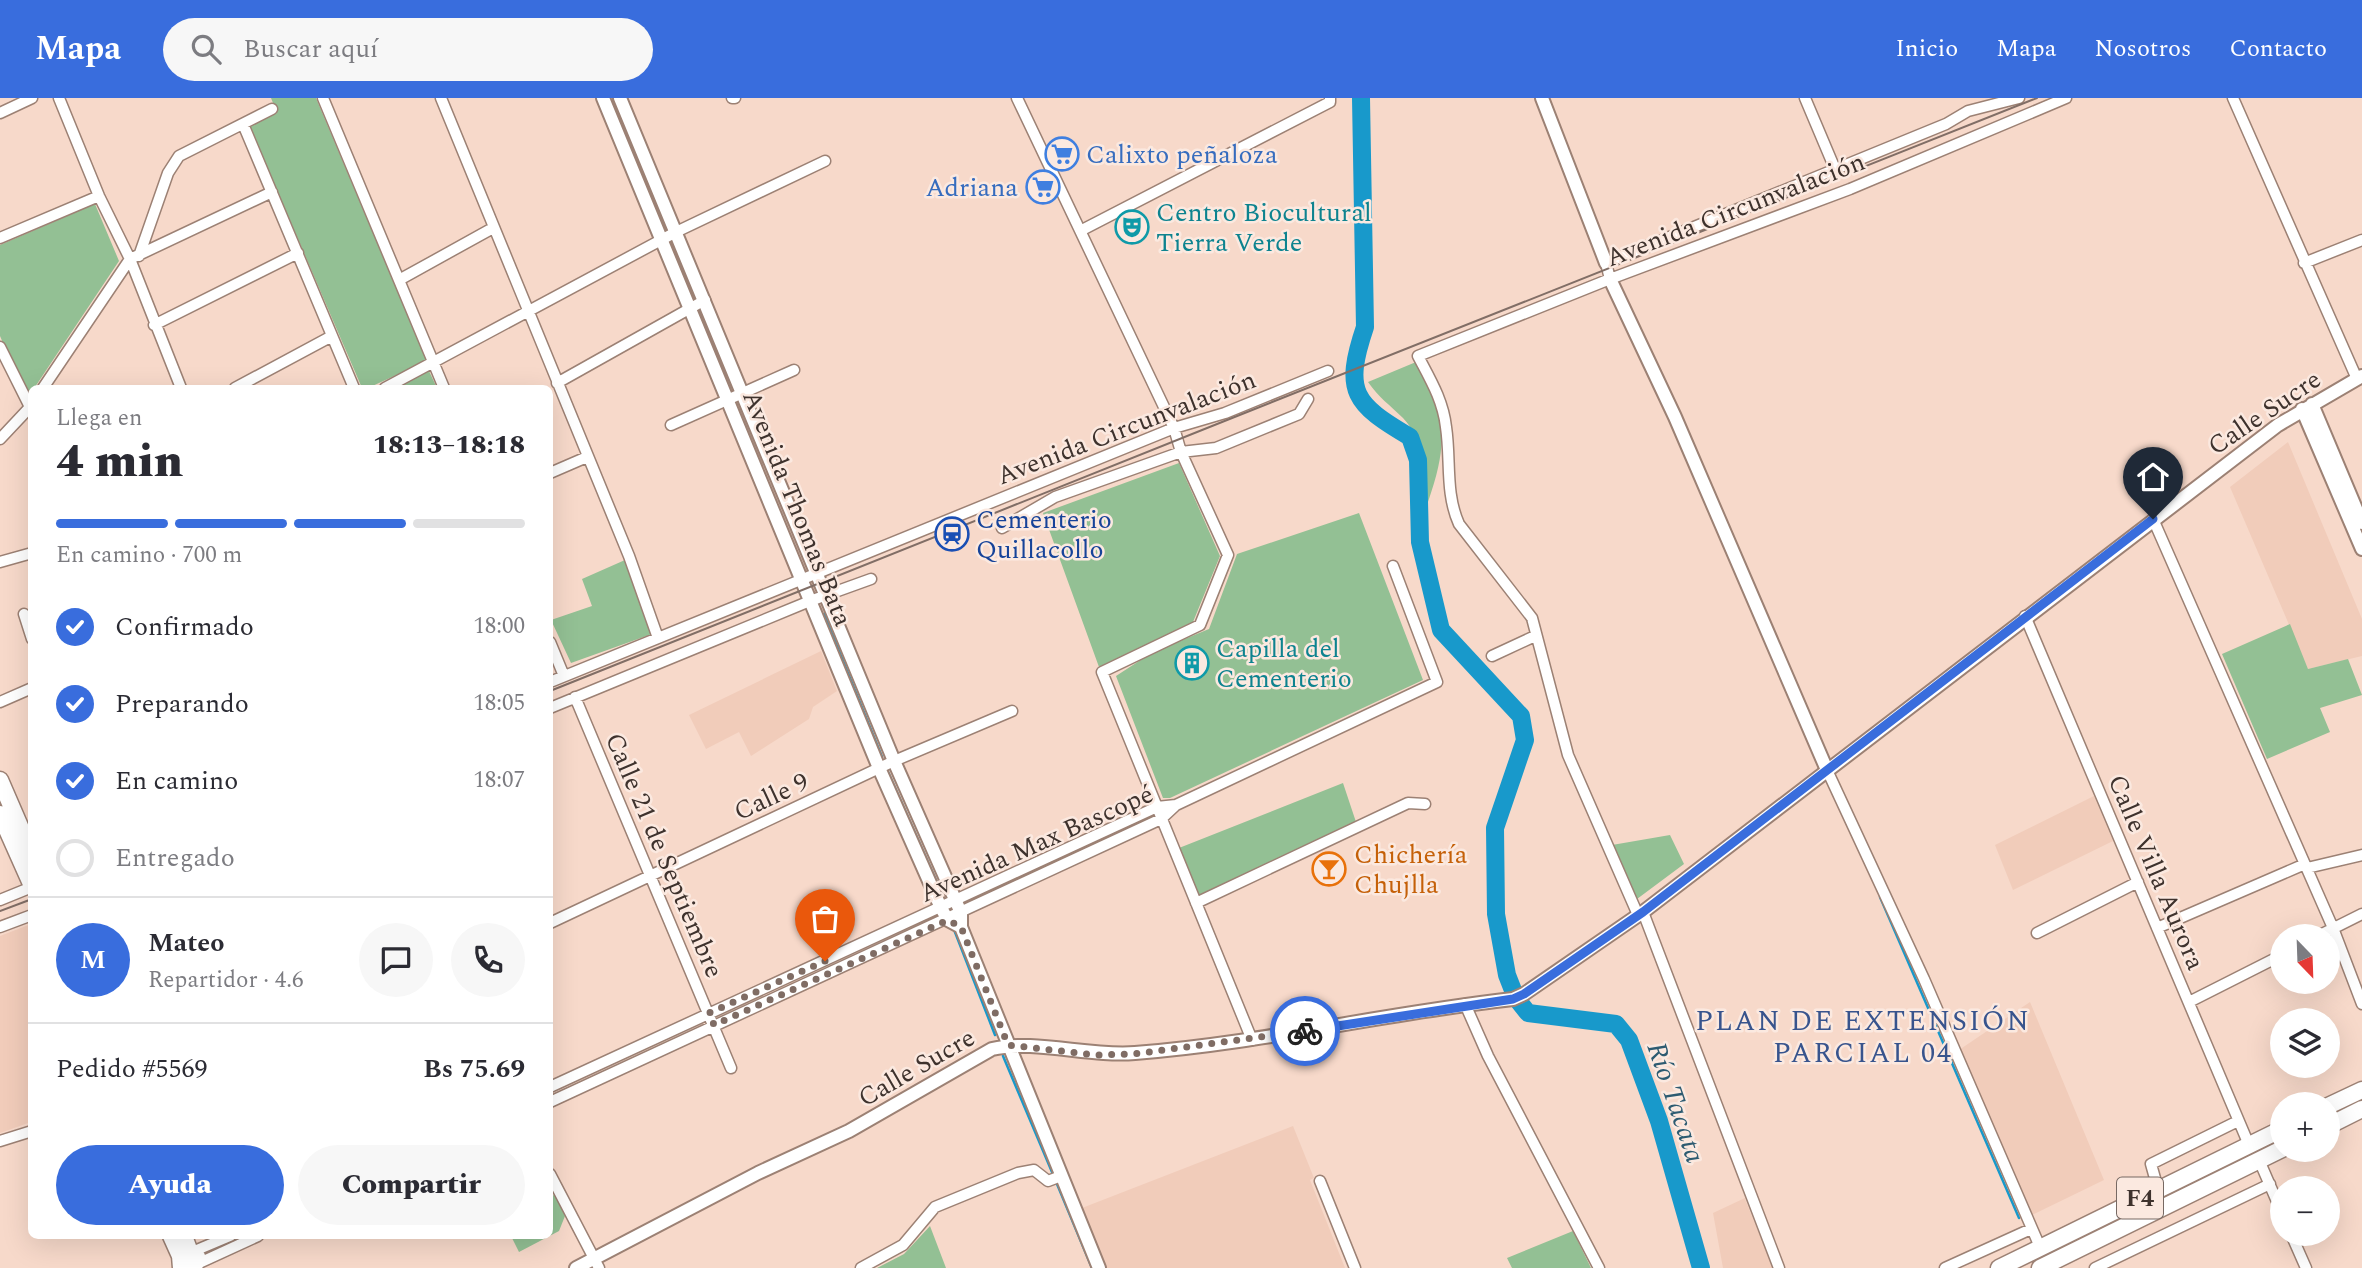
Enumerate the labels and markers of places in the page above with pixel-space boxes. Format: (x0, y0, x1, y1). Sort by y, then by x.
supermarket icon: Calixto peñaloza (1043, 135, 1081, 173)
place label: Calixto peñaloza (1086, 135, 1278, 175)
place label: Adriana (926, 168, 1018, 208)
supermarket icon: Adriana (1024, 168, 1062, 206)
place label: Centro Biocultural Tierra Verde (1156, 193, 1372, 263)
theatre icon: Centro Biocultural Tierra Verde (1113, 208, 1151, 246)
pin (2123, 447, 2183, 519)
place label: Cementerio Quillacollo (976, 500, 1112, 570)
station icon: Cementerio Quillacollo (933, 515, 971, 553)
place label: Capilla del Cementerio (1216, 629, 1352, 699)
building icon: Capilla del Cementerio (1173, 644, 1211, 682)
place label: Chichería Chujlla (1354, 835, 1468, 905)
bar icon: Chichería Chujlla (1310, 850, 1348, 888)
pin (795, 889, 855, 961)

